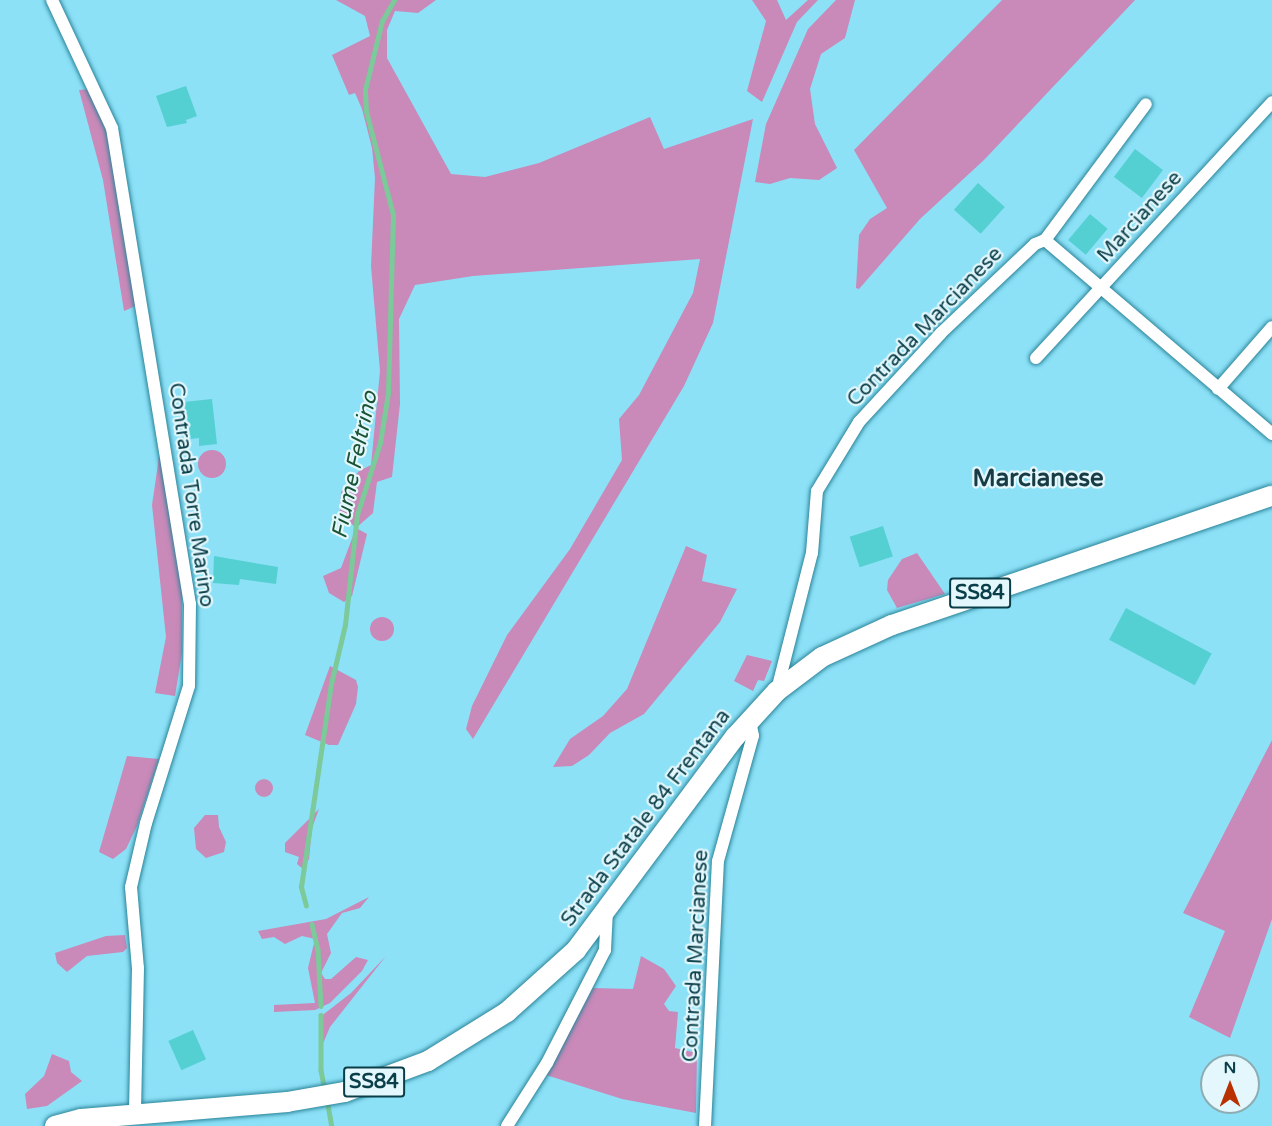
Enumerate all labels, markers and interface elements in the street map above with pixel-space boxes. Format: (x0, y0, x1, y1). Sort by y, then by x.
street label: Marcianese (1092, 166, 1188, 268)
street label: Contrada Marcianese (842, 242, 1008, 412)
street label: Contrada Torre Marino (163, 381, 219, 609)
water label: Fiume Feltrino (327, 389, 383, 541)
district label: Marcianese (972, 465, 1104, 493)
road number: SS84 (948, 576, 1012, 610)
street label: Strada Statale 84 Frentana (556, 704, 736, 932)
street label: Contrada Marcianese (678, 849, 714, 1063)
north arrow (1200, 1054, 1260, 1114)
text: N (1224, 1058, 1236, 1078)
road number: SS84 (342, 1065, 406, 1099)

